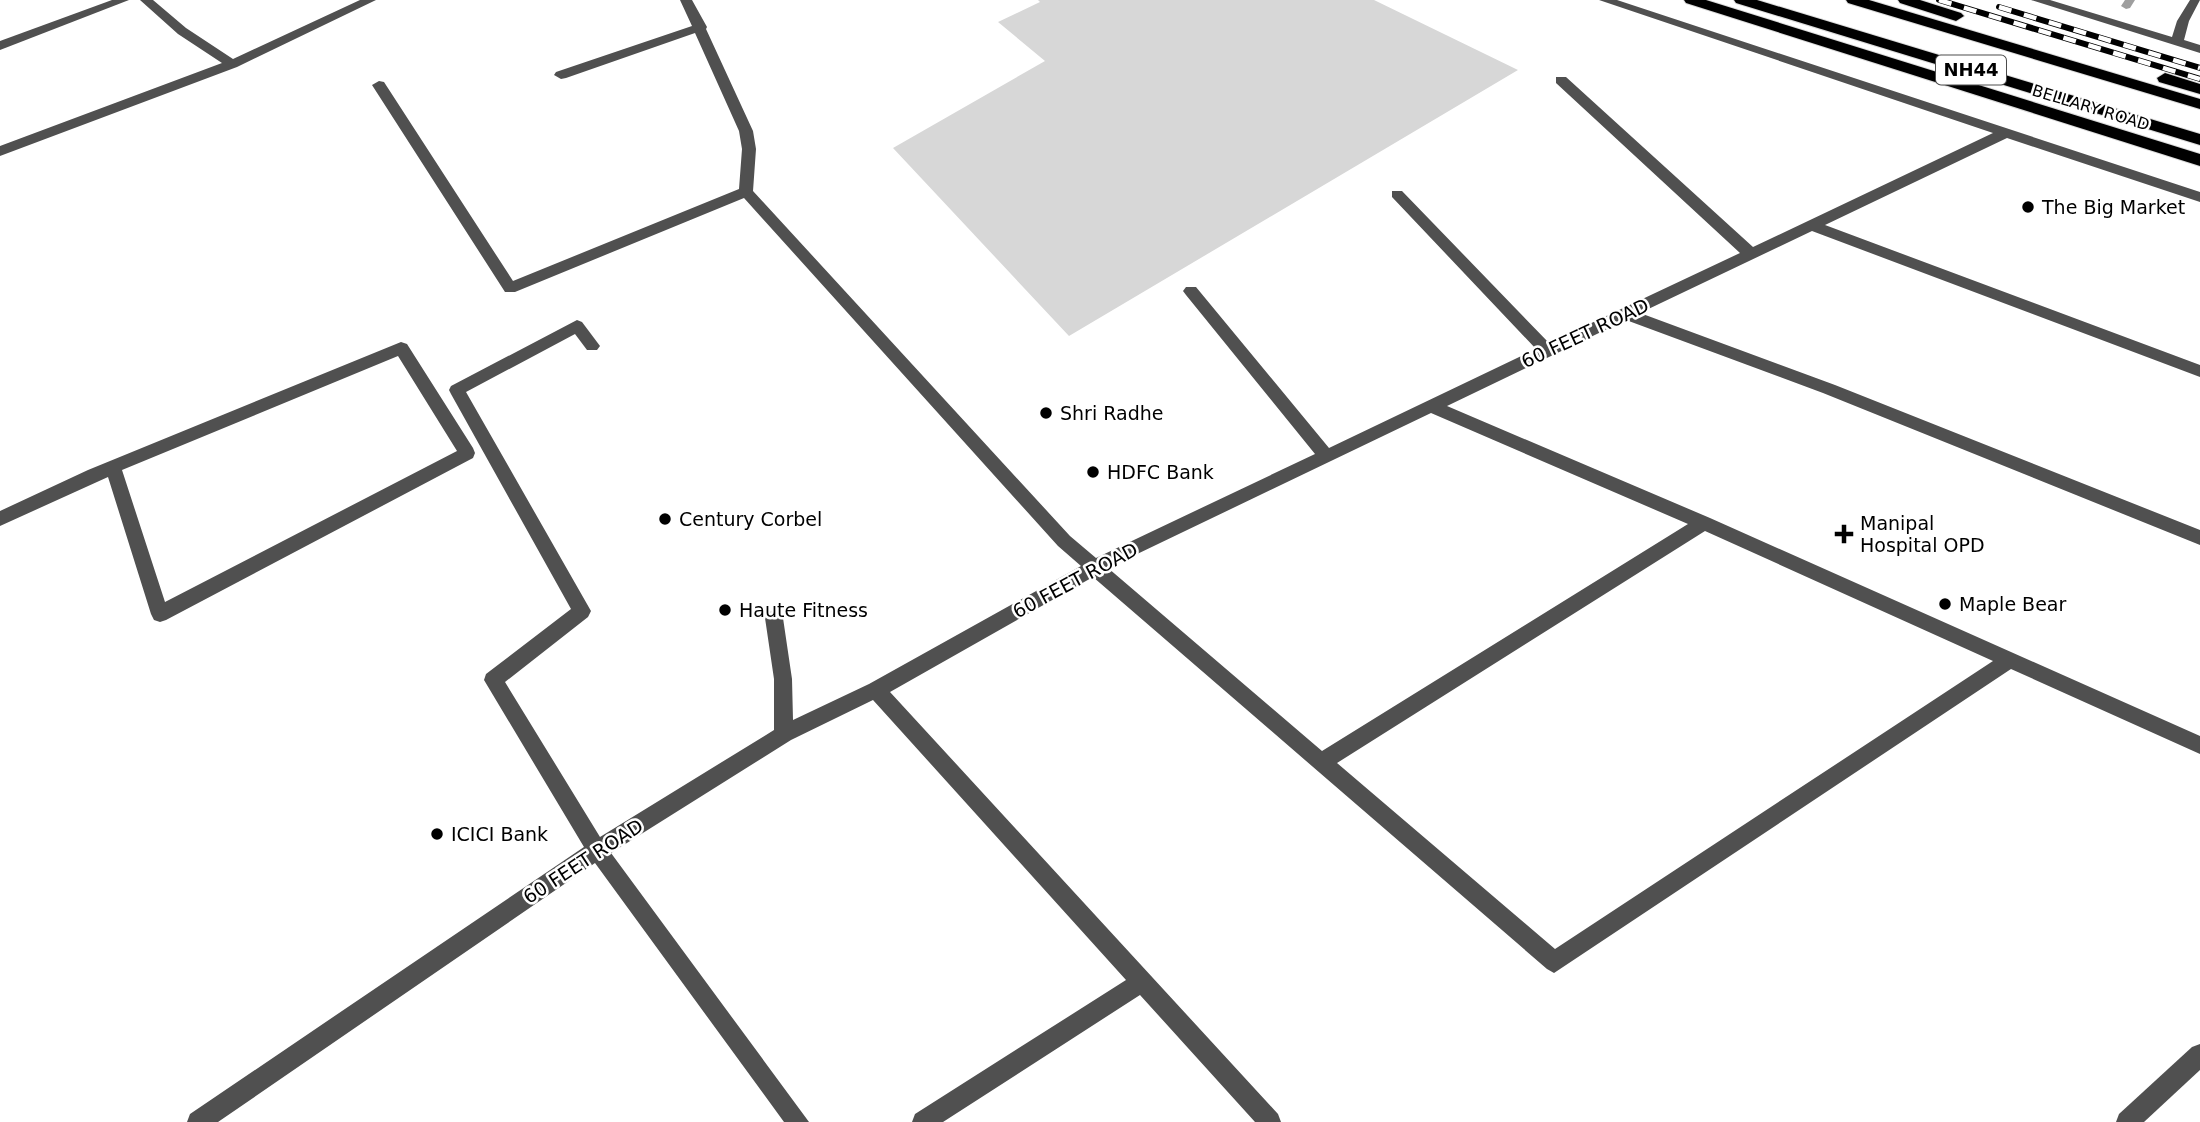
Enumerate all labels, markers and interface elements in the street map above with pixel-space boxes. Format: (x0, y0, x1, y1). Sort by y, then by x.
road number: NH44 (1936, 56, 2006, 84)
street label: BELLARY ROAD (2030, 81, 2152, 134)
place label: The Big Market (2041, 196, 2185, 218)
marker: The Big Market (2020, 199, 2036, 215)
street label: 60 FEET ROAD (1518, 294, 1652, 372)
place label: Shri Radhe (1060, 402, 1163, 424)
marker: Shri Radhe (1038, 405, 1054, 421)
place label: HDFC Bank (1107, 461, 1214, 483)
marker: HDFC Bank (1085, 464, 1101, 480)
place label: Century Corbel (679, 508, 822, 530)
marker: Century Corbel (657, 511, 673, 527)
place label: Manipal Hospital OPD (1860, 512, 1985, 556)
marker: Manipal Hospital OPD (1834, 524, 1854, 544)
street label: 60 FEET ROAD (1009, 538, 1141, 622)
place label: Maple Bear (1959, 593, 2066, 615)
marker: Maple Bear (1937, 596, 1953, 612)
place label: Haute Fitness (739, 599, 868, 621)
marker: Haute Fitness (717, 602, 733, 618)
street label: 60 FEET ROAD (519, 814, 647, 908)
place label: ICICI Bank (451, 823, 548, 845)
marker: ICICI Bank (429, 826, 445, 842)

